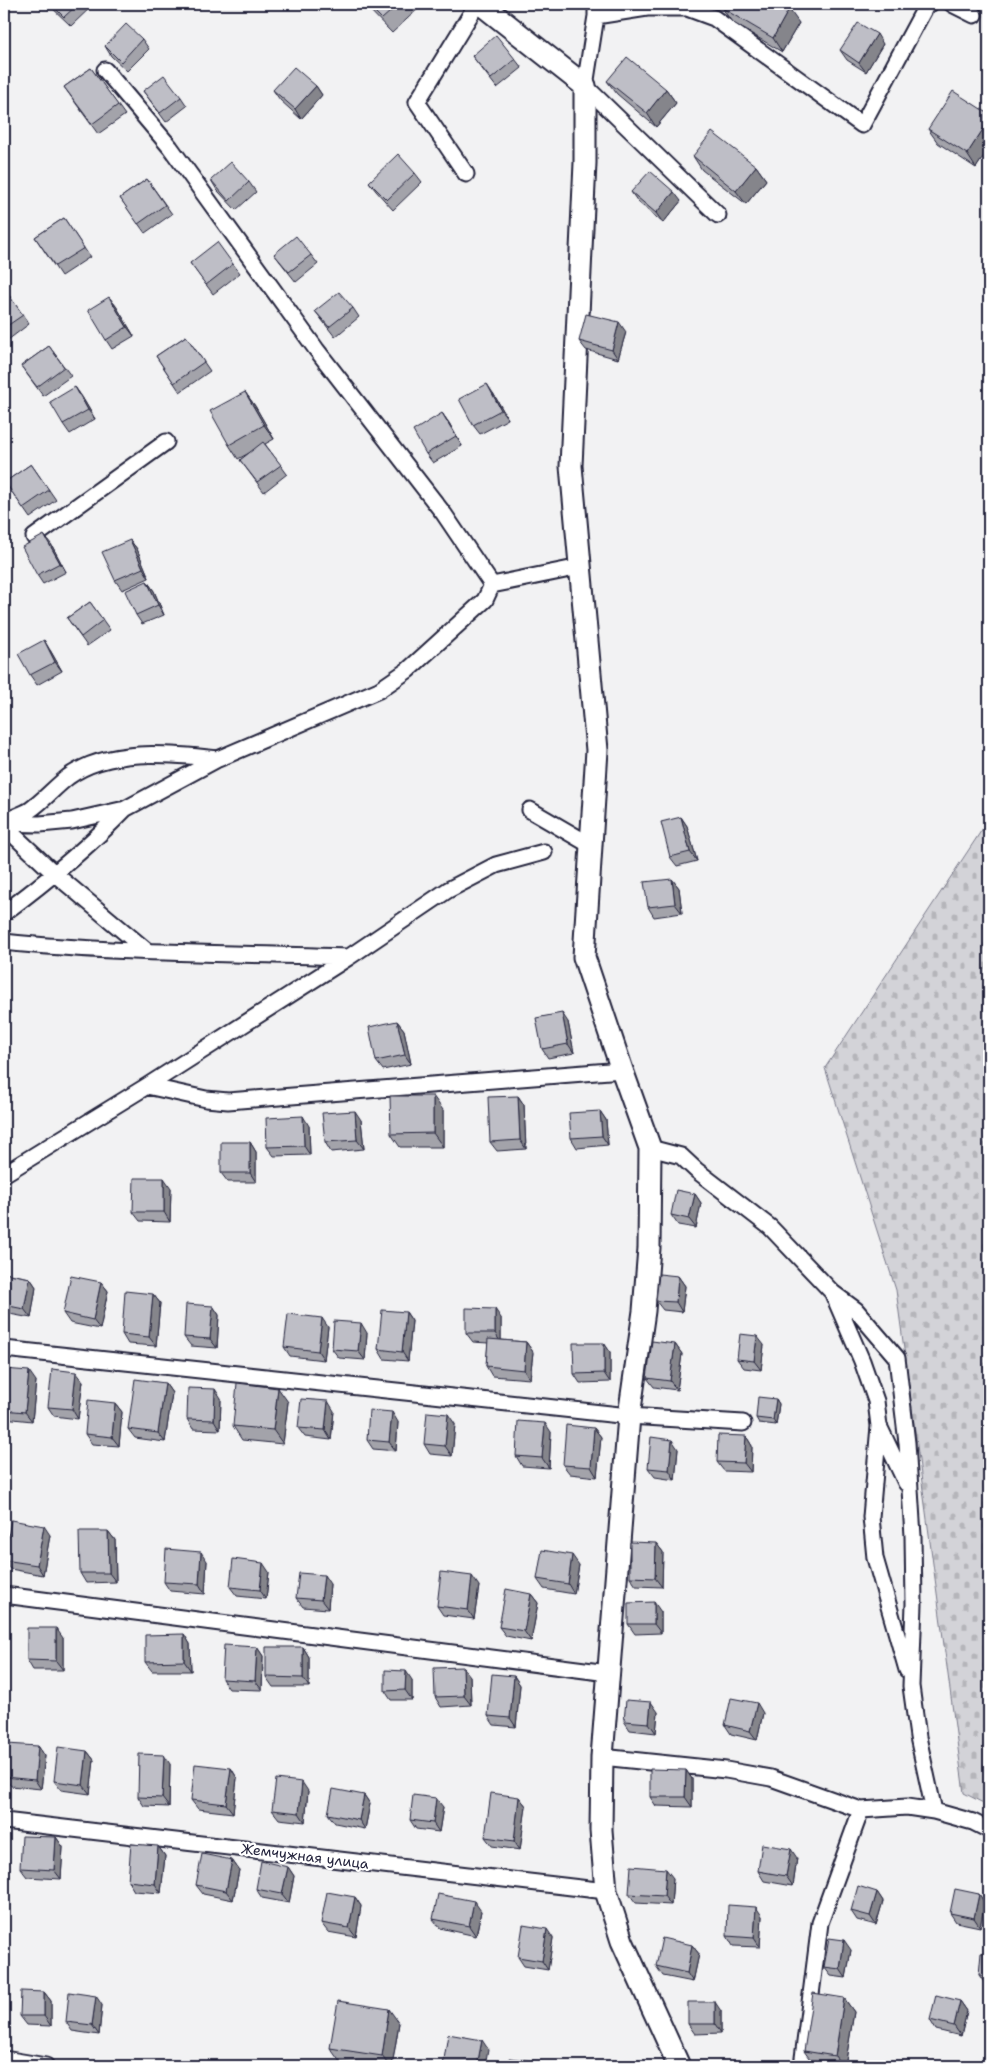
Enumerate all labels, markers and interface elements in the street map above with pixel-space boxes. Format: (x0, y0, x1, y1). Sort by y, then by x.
street label: Жемчужная улица (240, 1839, 370, 1873)

